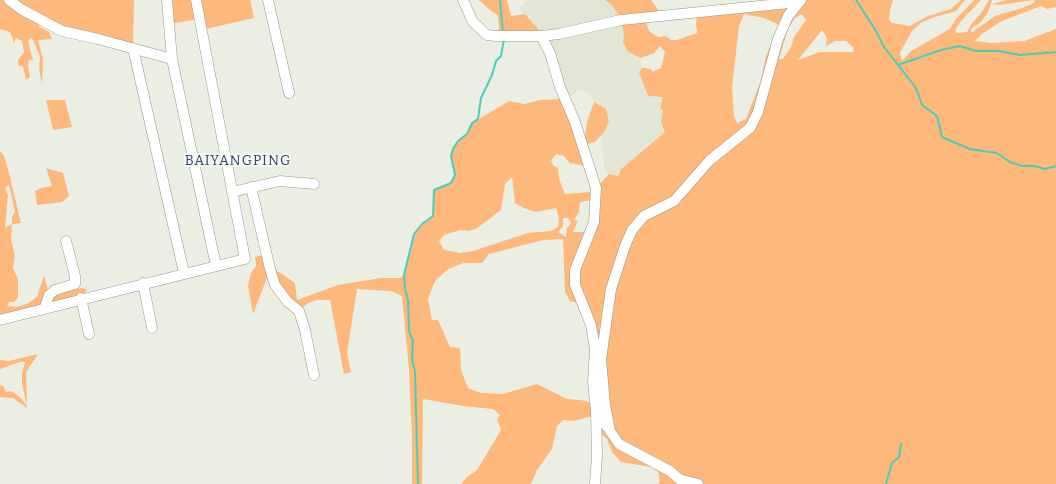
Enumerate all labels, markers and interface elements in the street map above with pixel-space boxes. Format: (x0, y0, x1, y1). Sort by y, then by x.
district label: BAIYANGPING (185, 153, 291, 169)

